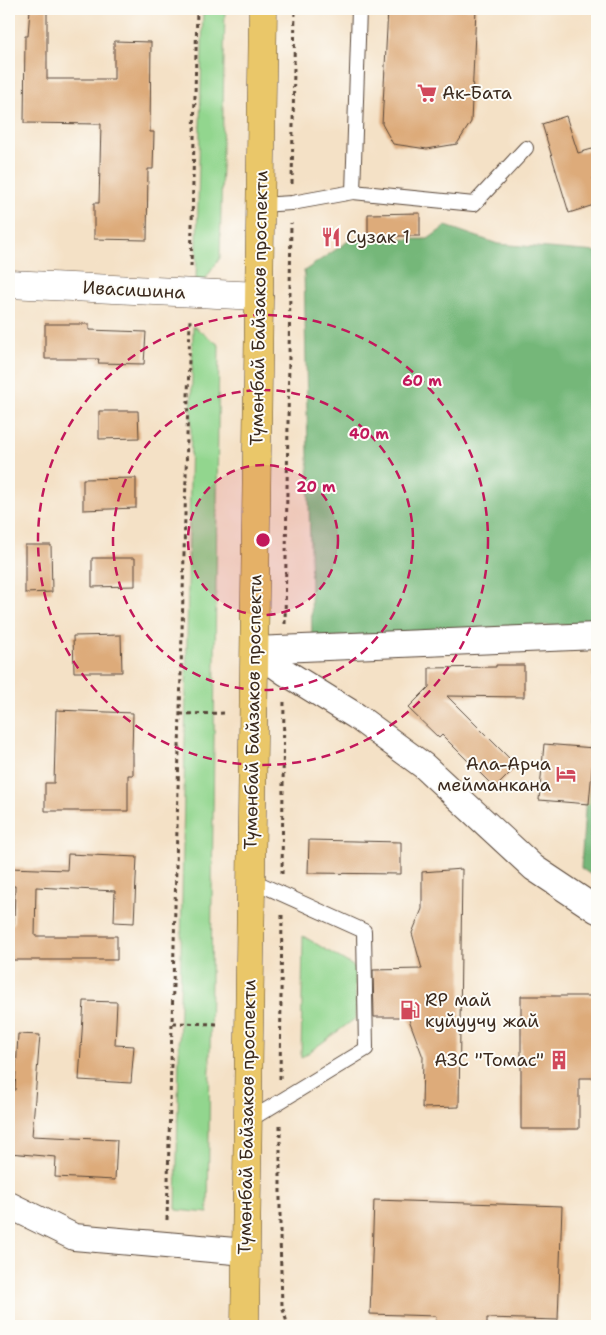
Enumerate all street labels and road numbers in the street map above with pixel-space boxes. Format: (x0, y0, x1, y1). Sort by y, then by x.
street label: Түмөнбай Байзаков проспекти (245, 170, 273, 446)
street label: Ивасишина (82, 275, 186, 305)
street label: Түмөнбай Байзаков проспекти (239, 574, 267, 850)
street label: Түмөнбай Байзаков проспекти (233, 979, 261, 1255)

